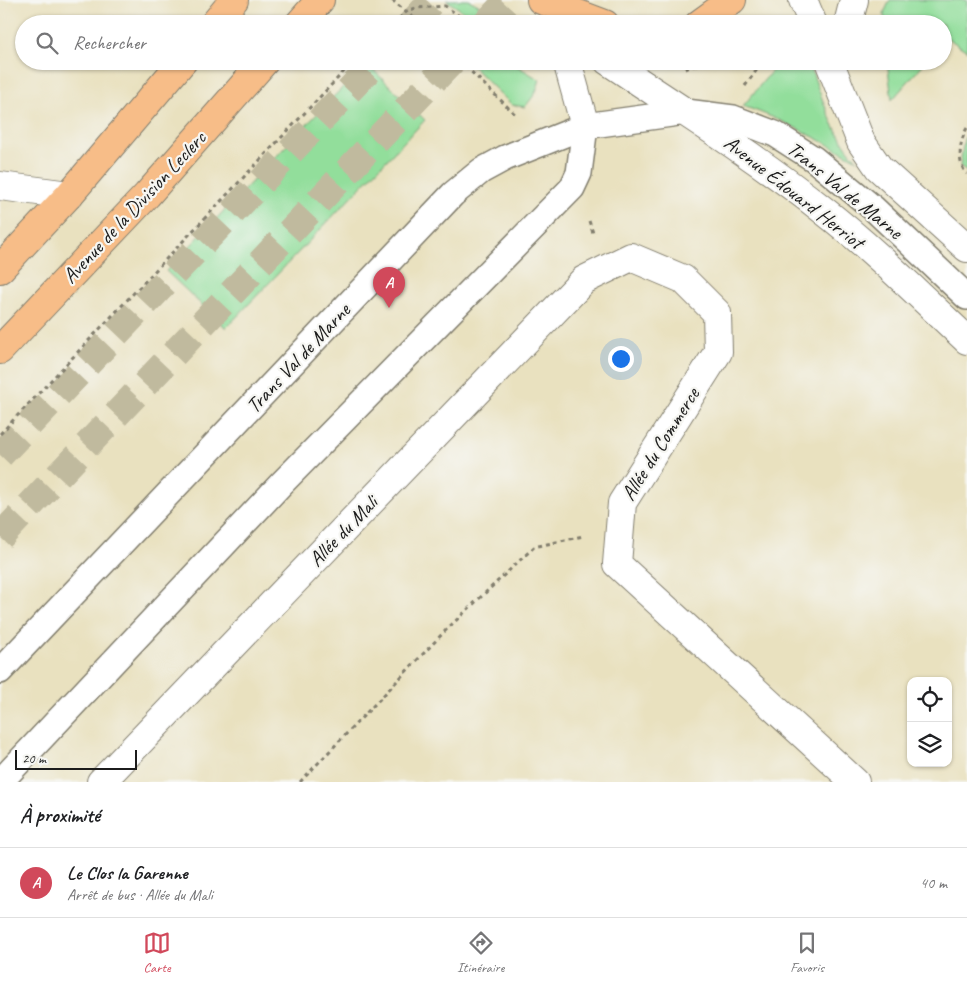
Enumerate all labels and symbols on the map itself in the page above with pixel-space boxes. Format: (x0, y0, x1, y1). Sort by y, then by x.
street label: Avenue de la Division Leclerc (57, 124, 212, 289)
street label: Avenue Édouard Herriot (719, 129, 871, 256)
street label: Trans Val de Marne (782, 136, 909, 245)
pin: A (373, 267, 405, 308)
street label: Trans Val de Marne (240, 297, 356, 418)
your location (608, 346, 634, 372)
street label: Allée du Commerce (615, 382, 706, 505)
street label: Allée du Mali (303, 488, 385, 572)
scale bar (15, 747, 138, 770)

